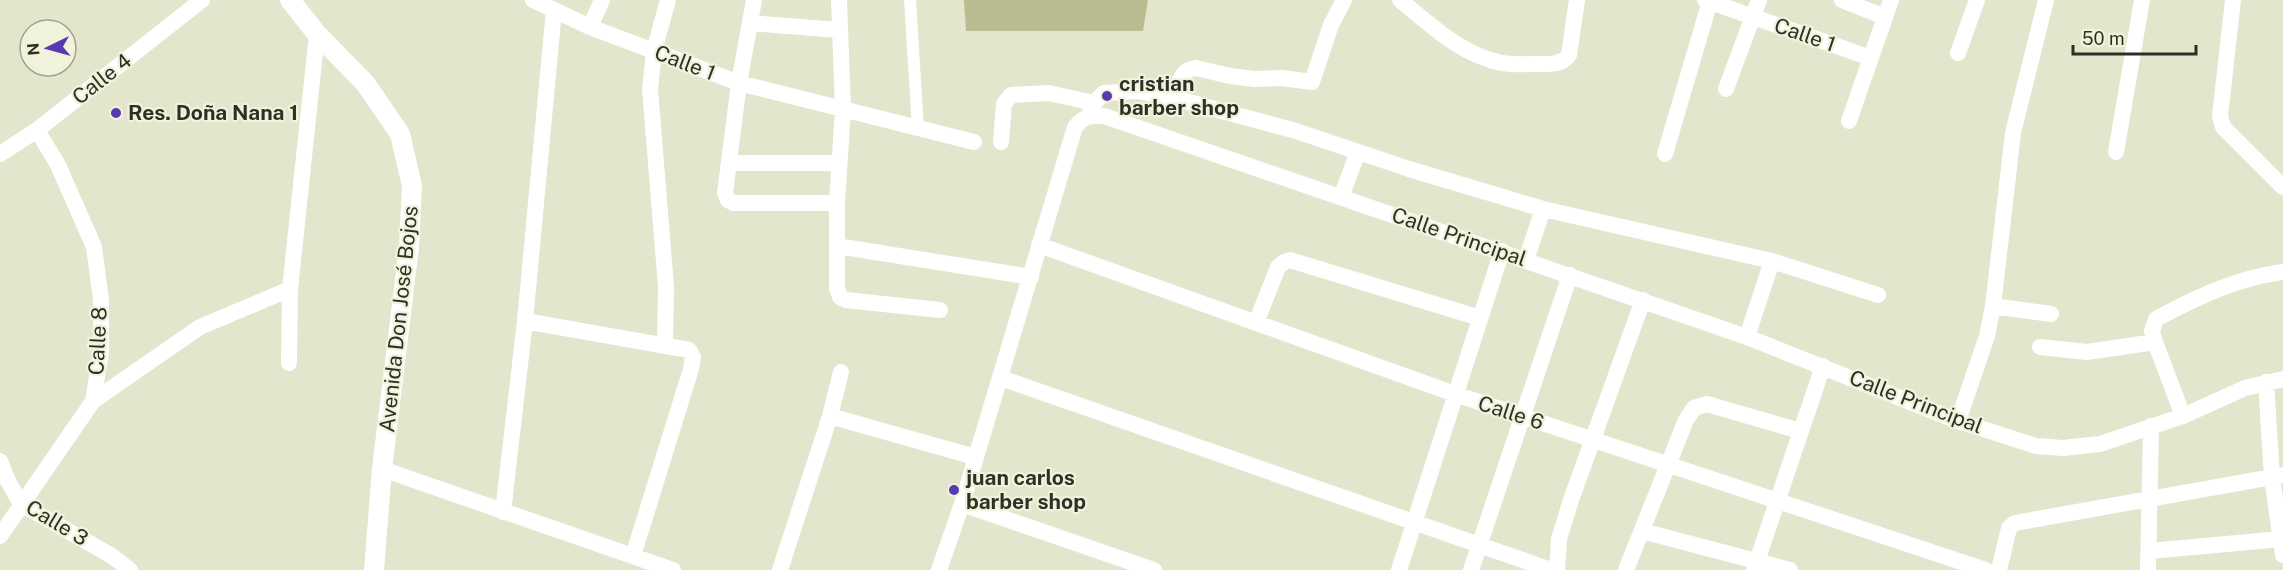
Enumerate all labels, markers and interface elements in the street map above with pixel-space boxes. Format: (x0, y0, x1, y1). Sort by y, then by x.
street label: Calle 1 (1771, 12, 1839, 57)
north arrow (18, 18, 78, 78)
scale bar (2073, 18, 2196, 56)
text: 50 m (2082, 28, 2125, 49)
street label: Calle 1 (651, 40, 719, 86)
text: N (24, 42, 44, 56)
street label: Calle 4 (67, 48, 136, 109)
place label: cristian barber shop (1119, 71, 1239, 120)
marker: cristian barber shop (1100, 89, 1114, 103)
place label: Res. Doña Nana 1 (128, 100, 298, 125)
marker: Res. Doña Nana 1 (109, 106, 123, 120)
street label: Calle Principal (1389, 202, 1530, 271)
street label: Avenida Don José Bojos (374, 204, 423, 433)
street label: Calle 8 (83, 306, 112, 376)
street label: Calle Principal (1846, 365, 1986, 438)
street label: Calle 6 (1475, 390, 1547, 435)
place label: juan carlos barber shop (965, 465, 1086, 514)
marker: juan carlos barber shop (947, 483, 961, 497)
street label: Calle 3 (22, 494, 93, 551)

